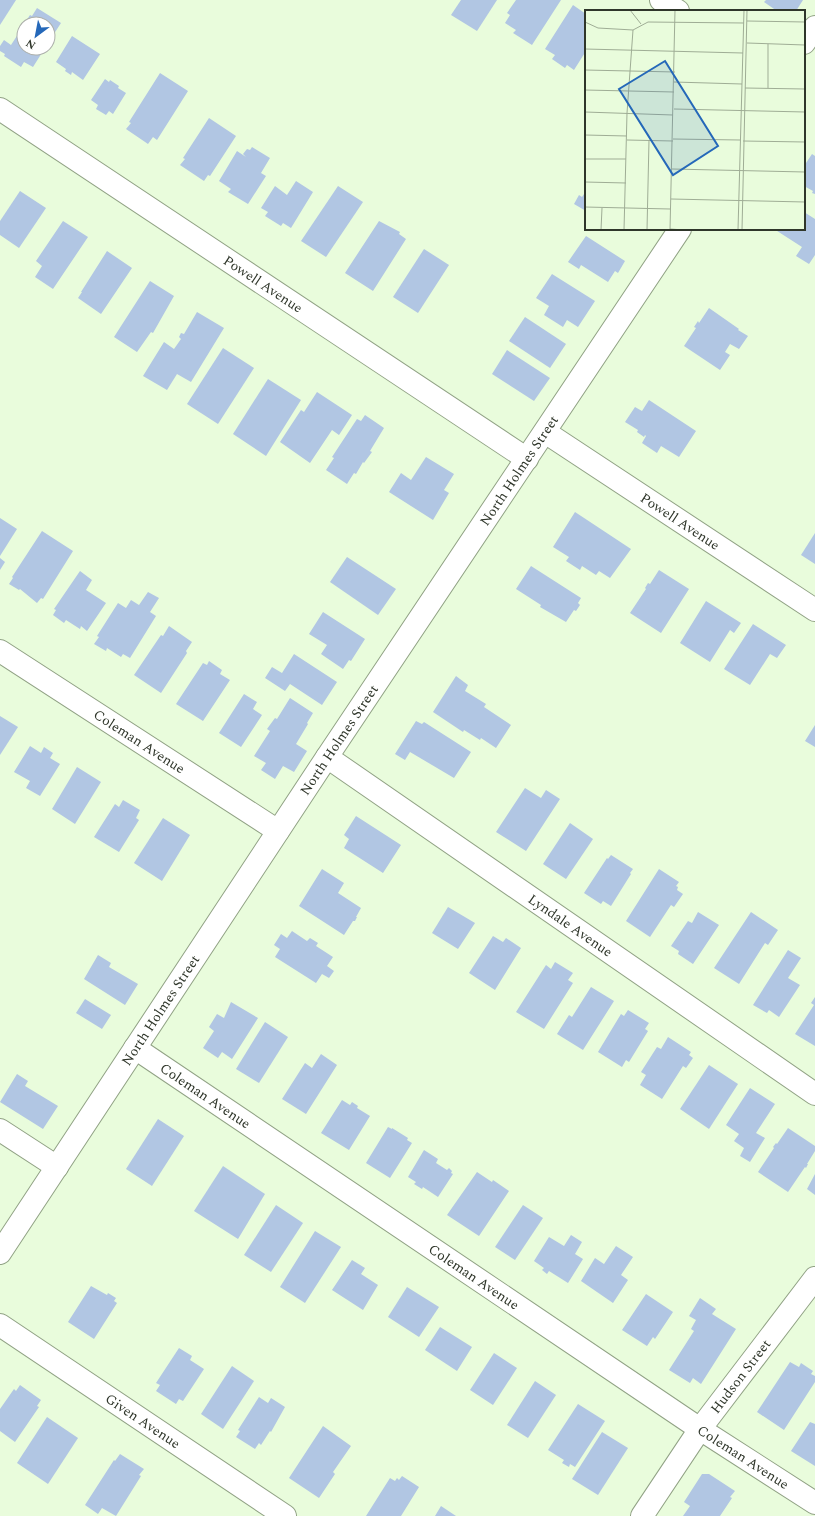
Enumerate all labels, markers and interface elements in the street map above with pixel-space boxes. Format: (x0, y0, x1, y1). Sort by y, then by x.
inset map (585, 10, 805, 230)
north arrow (16, 16, 56, 56)
text: N (23, 34, 39, 54)
street label: Powell Avenue (219, 250, 307, 318)
street label: North Holmes Street (474, 411, 564, 530)
street label: Powell Avenue (636, 488, 724, 556)
street label: North Holmes Street (295, 680, 384, 800)
street label: Coleman Avenue (89, 704, 189, 779)
street label: Lyndale Avenue (524, 889, 617, 962)
street label: North Holmes Street (116, 951, 205, 1070)
street label: Coleman Avenue (156, 1058, 255, 1134)
street label: Coleman Avenue (424, 1239, 524, 1315)
street label: Hudson Street (705, 1335, 776, 1418)
street label: Given Avenue (101, 1388, 185, 1454)
street label: Coleman Avenue (693, 1420, 793, 1495)

